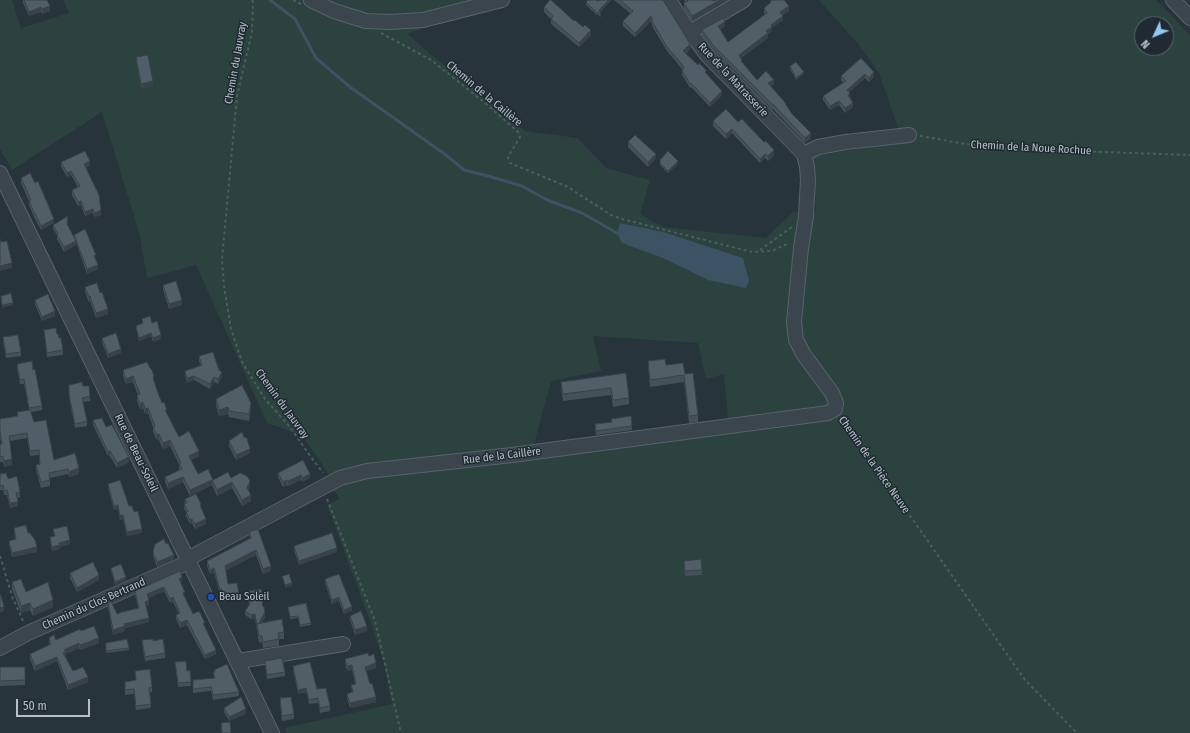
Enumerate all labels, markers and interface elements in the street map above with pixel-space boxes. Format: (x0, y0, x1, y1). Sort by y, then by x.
north arrow (1134, 16, 1174, 56)
street label: Chemin du Jauvray (222, 21, 250, 105)
text: N (1139, 37, 1153, 51)
street label: Rue de la Matrasserie (695, 40, 771, 120)
street label: Chemin de la Caillère (443, 58, 525, 130)
street label: Chemin de la Noue Rochue (970, 138, 1092, 158)
street label: Chemin du Jauvray (252, 366, 312, 442)
street label: Rue de Beau-Soleil (111, 412, 161, 494)
street label: Chemin de la Pièce Neuve (835, 414, 913, 516)
street label: Rue de la Caillère (462, 445, 542, 467)
street label: Chemin du Clos Bertrand (40, 575, 148, 633)
place label: Beau Soleil (219, 590, 269, 604)
marker: Beau Soleil (206, 592, 216, 602)
scale bar (18, 691, 92, 717)
text: 50 m (23, 699, 47, 713)

